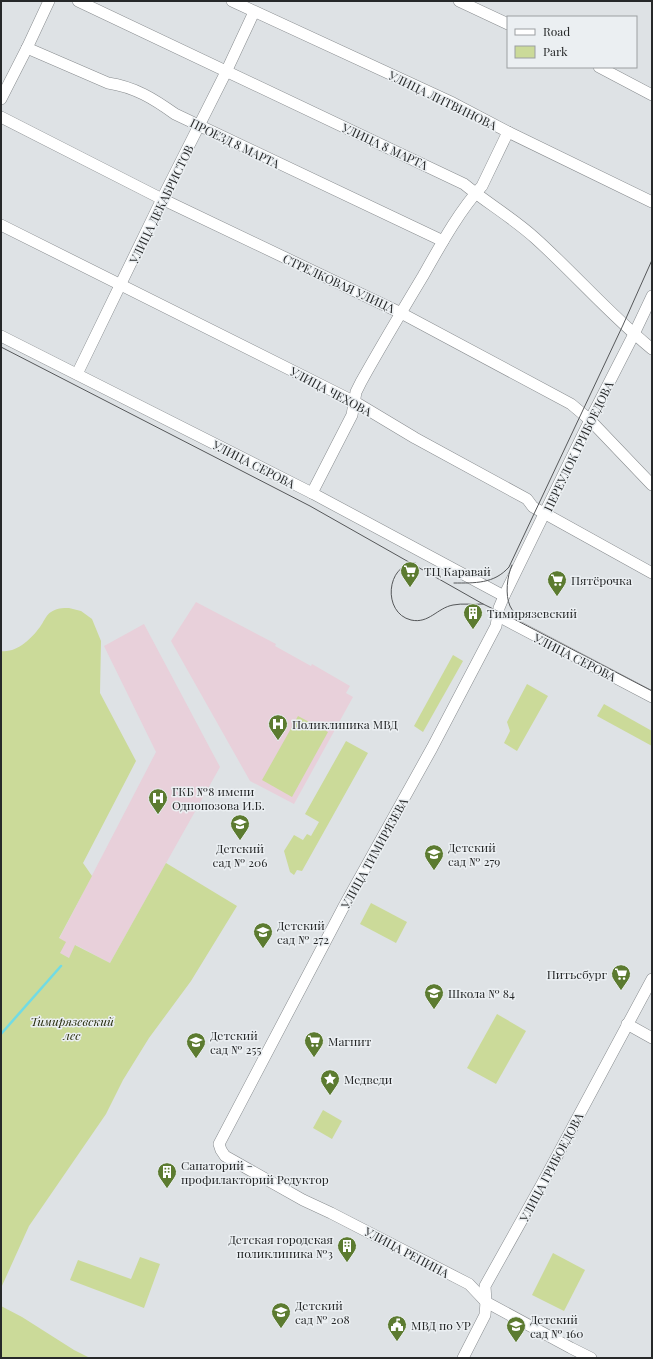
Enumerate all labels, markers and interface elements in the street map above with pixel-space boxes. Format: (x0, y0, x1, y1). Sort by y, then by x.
legend (507, 16, 637, 68)
text: Road (543, 23, 570, 39)
text: Park (543, 43, 568, 59)
street label: УЛИЦА ЛИТВИНОВА (385, 66, 500, 133)
street label: ПРОЕЗД 8 МАРТА (188, 114, 283, 172)
street label: УЛИЦА 8 МАРТА (339, 119, 431, 173)
street label: УЛИЦА ДЕКАБРИСТОВ (125, 142, 197, 267)
street label: СТРЕЛКОВАЯ УЛИЦА (280, 250, 398, 316)
street label: УЛИЦА ЧЕХОВА (286, 362, 375, 420)
street label: ПЕРЕУЛОК ГРИБОЕДОВА (540, 378, 617, 514)
street label: УЛИЦА СЕРОВА (209, 436, 298, 492)
supermarket icon: ТЦ Каравай (399, 560, 421, 588)
place label: ТЦ Каравай (424, 563, 491, 579)
supermarket icon: Пятёрочка (546, 569, 568, 597)
place label: Пятёрочка (571, 572, 632, 588)
building icon: Тимирязевский (462, 602, 484, 630)
place label: Тимирязевский (487, 605, 578, 621)
street label: УЛИЦА СЕРОВА (530, 629, 619, 685)
hospital icon: Поликлиника МВД (267, 713, 289, 741)
place label: Поликлиника МВД (292, 716, 398, 732)
place label: ГКБ №8 имени Однопозова И.Б. (172, 783, 265, 813)
hospital icon: ГКБ №8 имени Однопозова И.Б. (147, 787, 169, 815)
street label: УЛИЦА ТИМИРЯЗЕВА (336, 794, 411, 912)
school or university icon: Детский сад № 206 (229, 813, 251, 841)
place label: Детский сад № 279 (448, 839, 500, 869)
place label: Детский сад № 206 (213, 840, 267, 870)
school or university icon: Детский сад № 279 (423, 843, 445, 871)
place label: Детский сад № 272 (277, 917, 329, 947)
school or university icon: Детский сад № 272 (252, 921, 274, 949)
supermarket icon: Питьсбург (610, 963, 632, 991)
place label: Питьсбург (547, 966, 607, 982)
school or university icon: Школа № 84 (423, 982, 445, 1010)
place label: Школа № 84 (448, 985, 515, 1001)
park label: Тимирязевский лес (30, 1013, 114, 1043)
place label: Детский сад № 255 (210, 1027, 261, 1057)
supermarket icon: Магнит (303, 1030, 325, 1058)
school or university icon: Детский сад № 255 (185, 1031, 207, 1059)
place label: Магнит (328, 1033, 372, 1049)
place icon: Медведи (319, 1068, 341, 1096)
place label: Медведи (344, 1071, 393, 1087)
street label: УЛИЦА ГРИБОЕДОВА (515, 1109, 587, 1225)
place label: Санаторий - профилакторий Редуктор (181, 1157, 329, 1187)
building icon: Санаторий - профилакторий Редуктор (156, 1161, 178, 1189)
street label: УЛИЦА РЕПИНА (361, 1222, 452, 1281)
place label: Детская городская поликлиника №3 (228, 1231, 334, 1261)
building icon: Детская городская поликлиника №3 (336, 1235, 358, 1263)
place label: Детский сад № 208 (295, 1297, 350, 1327)
school or university icon: Детский сад № 208 (270, 1301, 292, 1329)
place label: Детский сад № 160 (530, 1311, 584, 1341)
public building icon: МВД по УР (386, 1314, 408, 1342)
school or university icon: Детский сад № 160 (505, 1315, 527, 1343)
place label: МВД по УР (411, 1317, 471, 1333)

